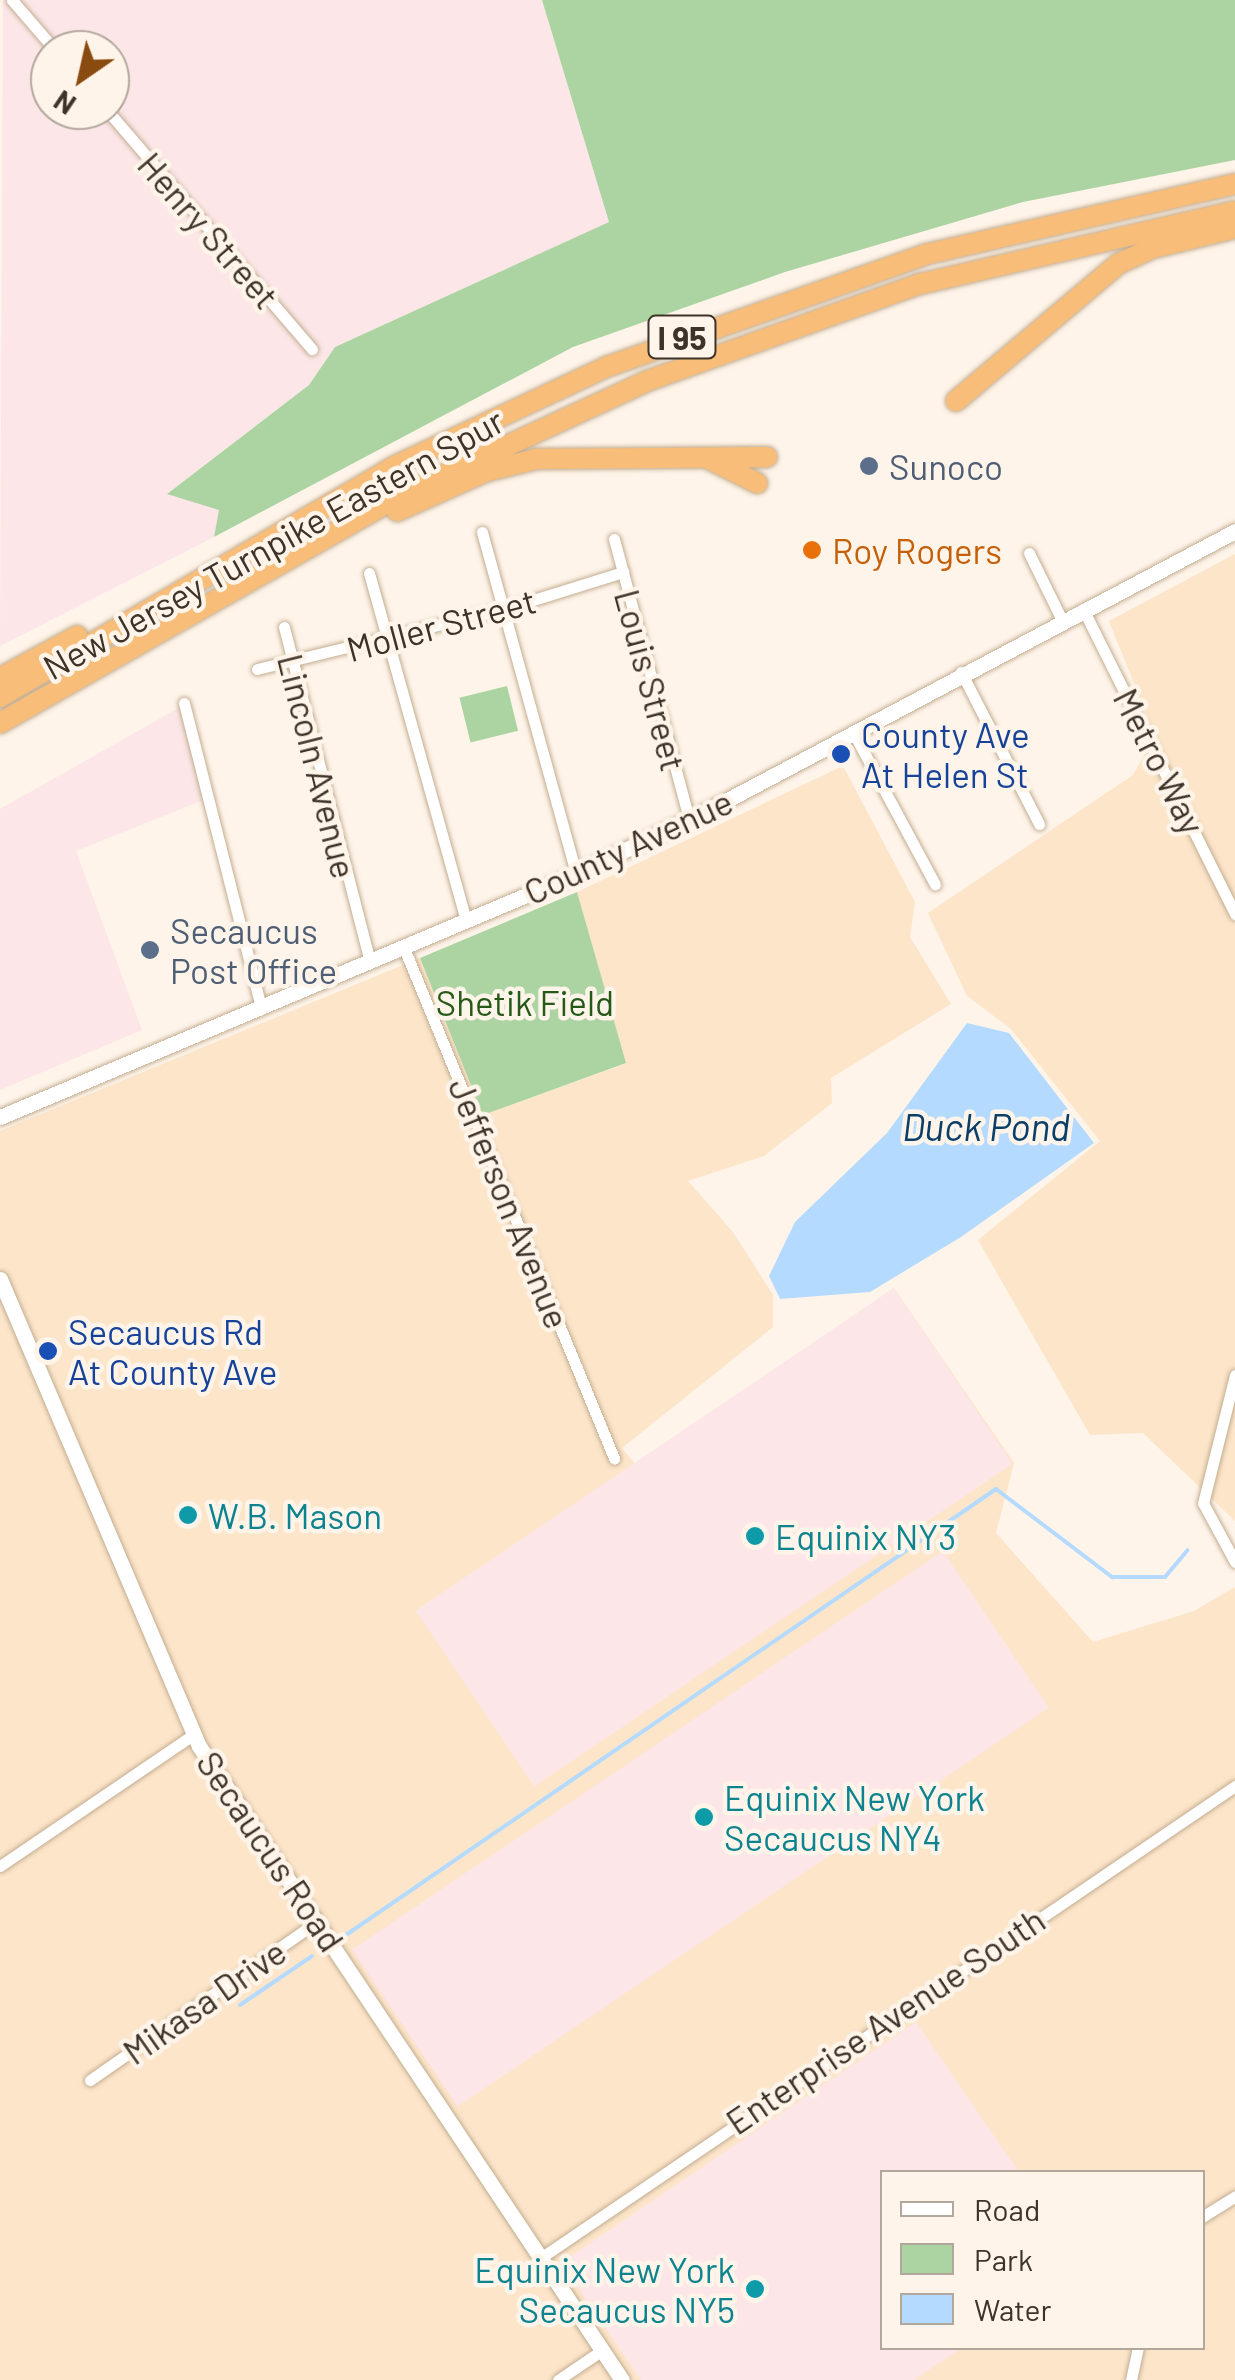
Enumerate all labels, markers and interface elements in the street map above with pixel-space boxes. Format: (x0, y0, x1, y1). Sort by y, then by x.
north arrow (30, 30, 130, 130)
text: N (47, 84, 82, 123)
street label: Henry Street (130, 143, 288, 317)
road number: I 95 (647, 310, 717, 364)
street label: New Jersey Turnpike Eastern Spur (35, 399, 511, 687)
place label: Sunoco (889, 445, 1003, 487)
marker: Sunoco (858, 455, 880, 477)
place label: Roy Rogers (832, 529, 1002, 571)
marker: Roy Rogers (801, 539, 823, 561)
street label: Moller Street (342, 579, 540, 669)
street label: Louis Street (607, 585, 695, 775)
street label: Lincoln Avenue (270, 649, 366, 883)
street label: Metro Way (1105, 681, 1215, 841)
place label: County Ave At Helen St (861, 713, 1030, 795)
marker: County Ave At Helen St (830, 743, 852, 765)
street label: County Avenue (517, 779, 739, 913)
place label: Secaucus Post Office (170, 909, 337, 991)
marker: Secaucus Post Office (139, 939, 161, 961)
park label: Shetik Field (436, 981, 614, 1023)
street label: Jefferson Avenue (441, 1072, 579, 1334)
water label: Duck Pond (902, 1104, 1070, 1150)
place label: Secaucus Rd At County Ave (68, 1310, 277, 1392)
marker: Secaucus Rd At County Ave (37, 1340, 59, 1362)
place label: W.B. Mason (208, 1494, 382, 1536)
marker: W.B. Mason (177, 1504, 199, 1526)
place label: Equinix NY3 (775, 1515, 956, 1557)
marker: Equinix NY3 (744, 1525, 766, 1547)
street label: Secaucus Road (189, 1743, 353, 1959)
place label: Equinix New York Secaucus NY4 (724, 1776, 985, 1858)
marker: Equinix New York Secaucus NY4 (693, 1806, 715, 1828)
street label: Enterprise Avenue South (718, 1898, 1052, 2142)
street label: Mikasa Drive (115, 1930, 293, 2072)
legend (880, 2170, 1205, 2350)
text: Road (974, 2191, 1040, 2227)
text: Park (974, 2241, 1033, 2277)
place label: Equinix New York Secaucus NY5 (474, 2248, 735, 2330)
marker: Equinix New York Secaucus NY5 (744, 2278, 766, 2300)
text: Water (974, 2291, 1052, 2327)

